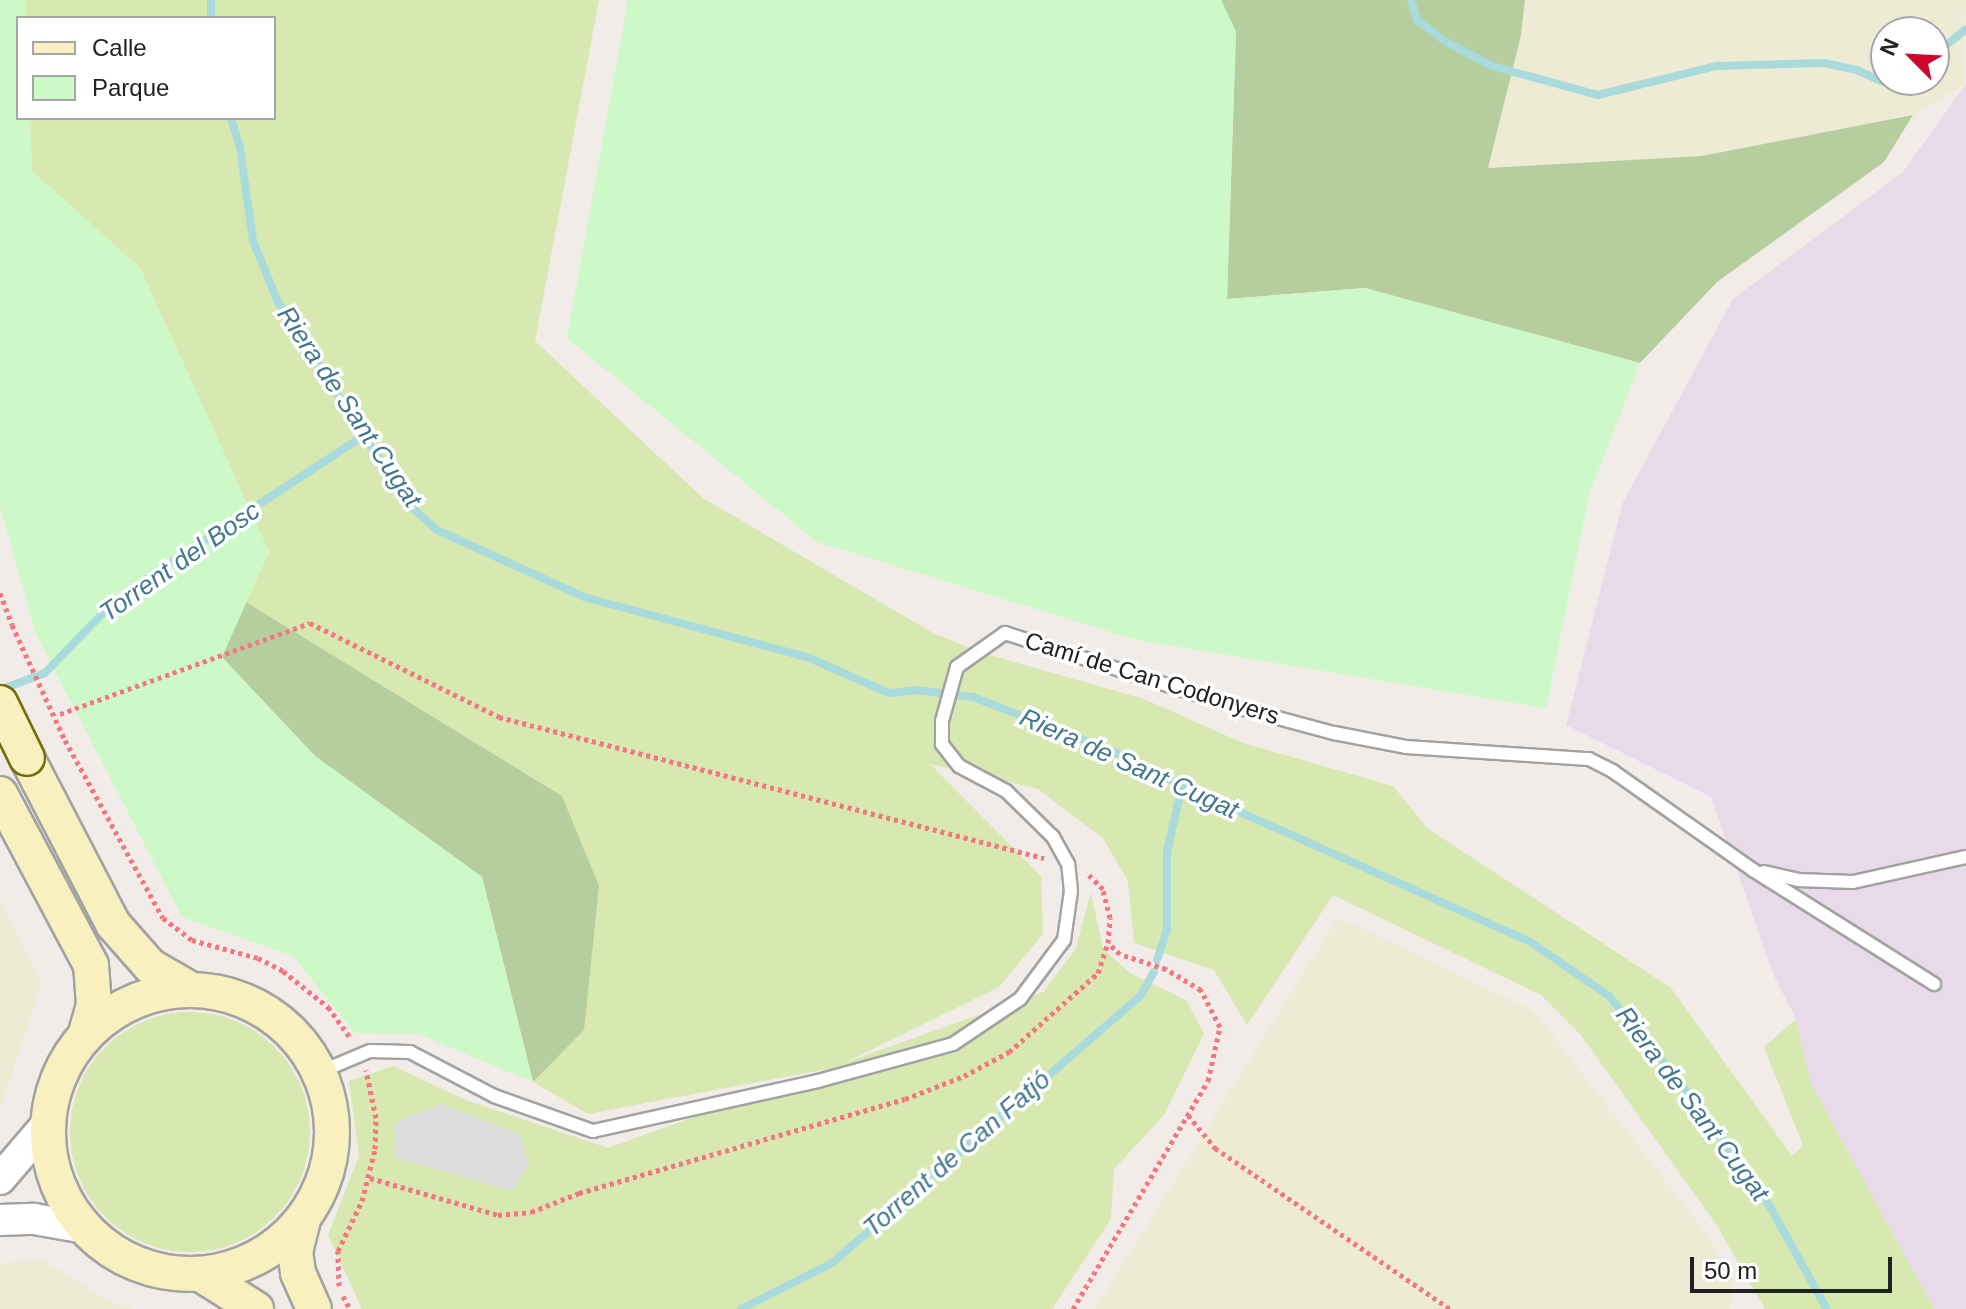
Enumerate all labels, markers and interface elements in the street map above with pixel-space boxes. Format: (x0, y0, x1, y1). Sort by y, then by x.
legend (16, 16, 276, 120)
north arrow (1870, 16, 1950, 96)
text: Calle (92, 34, 147, 61)
text: N (1875, 35, 1904, 59)
text: Parque (92, 74, 169, 101)
water label: Riera de Sant Cugat (270, 301, 428, 513)
water label: Torrent del Bosc (94, 495, 266, 629)
street label: Camí de Can Codonyers (1021, 626, 1283, 730)
water label: Riera de Sant Cugat (1015, 702, 1243, 826)
water label: Riera de Sant Cugat (1609, 1001, 1775, 1207)
water label: Torrent de Can Fatjó (857, 1064, 1057, 1244)
scale bar (1694, 1241, 1896, 1291)
text: 50 m (1704, 1257, 1757, 1284)

